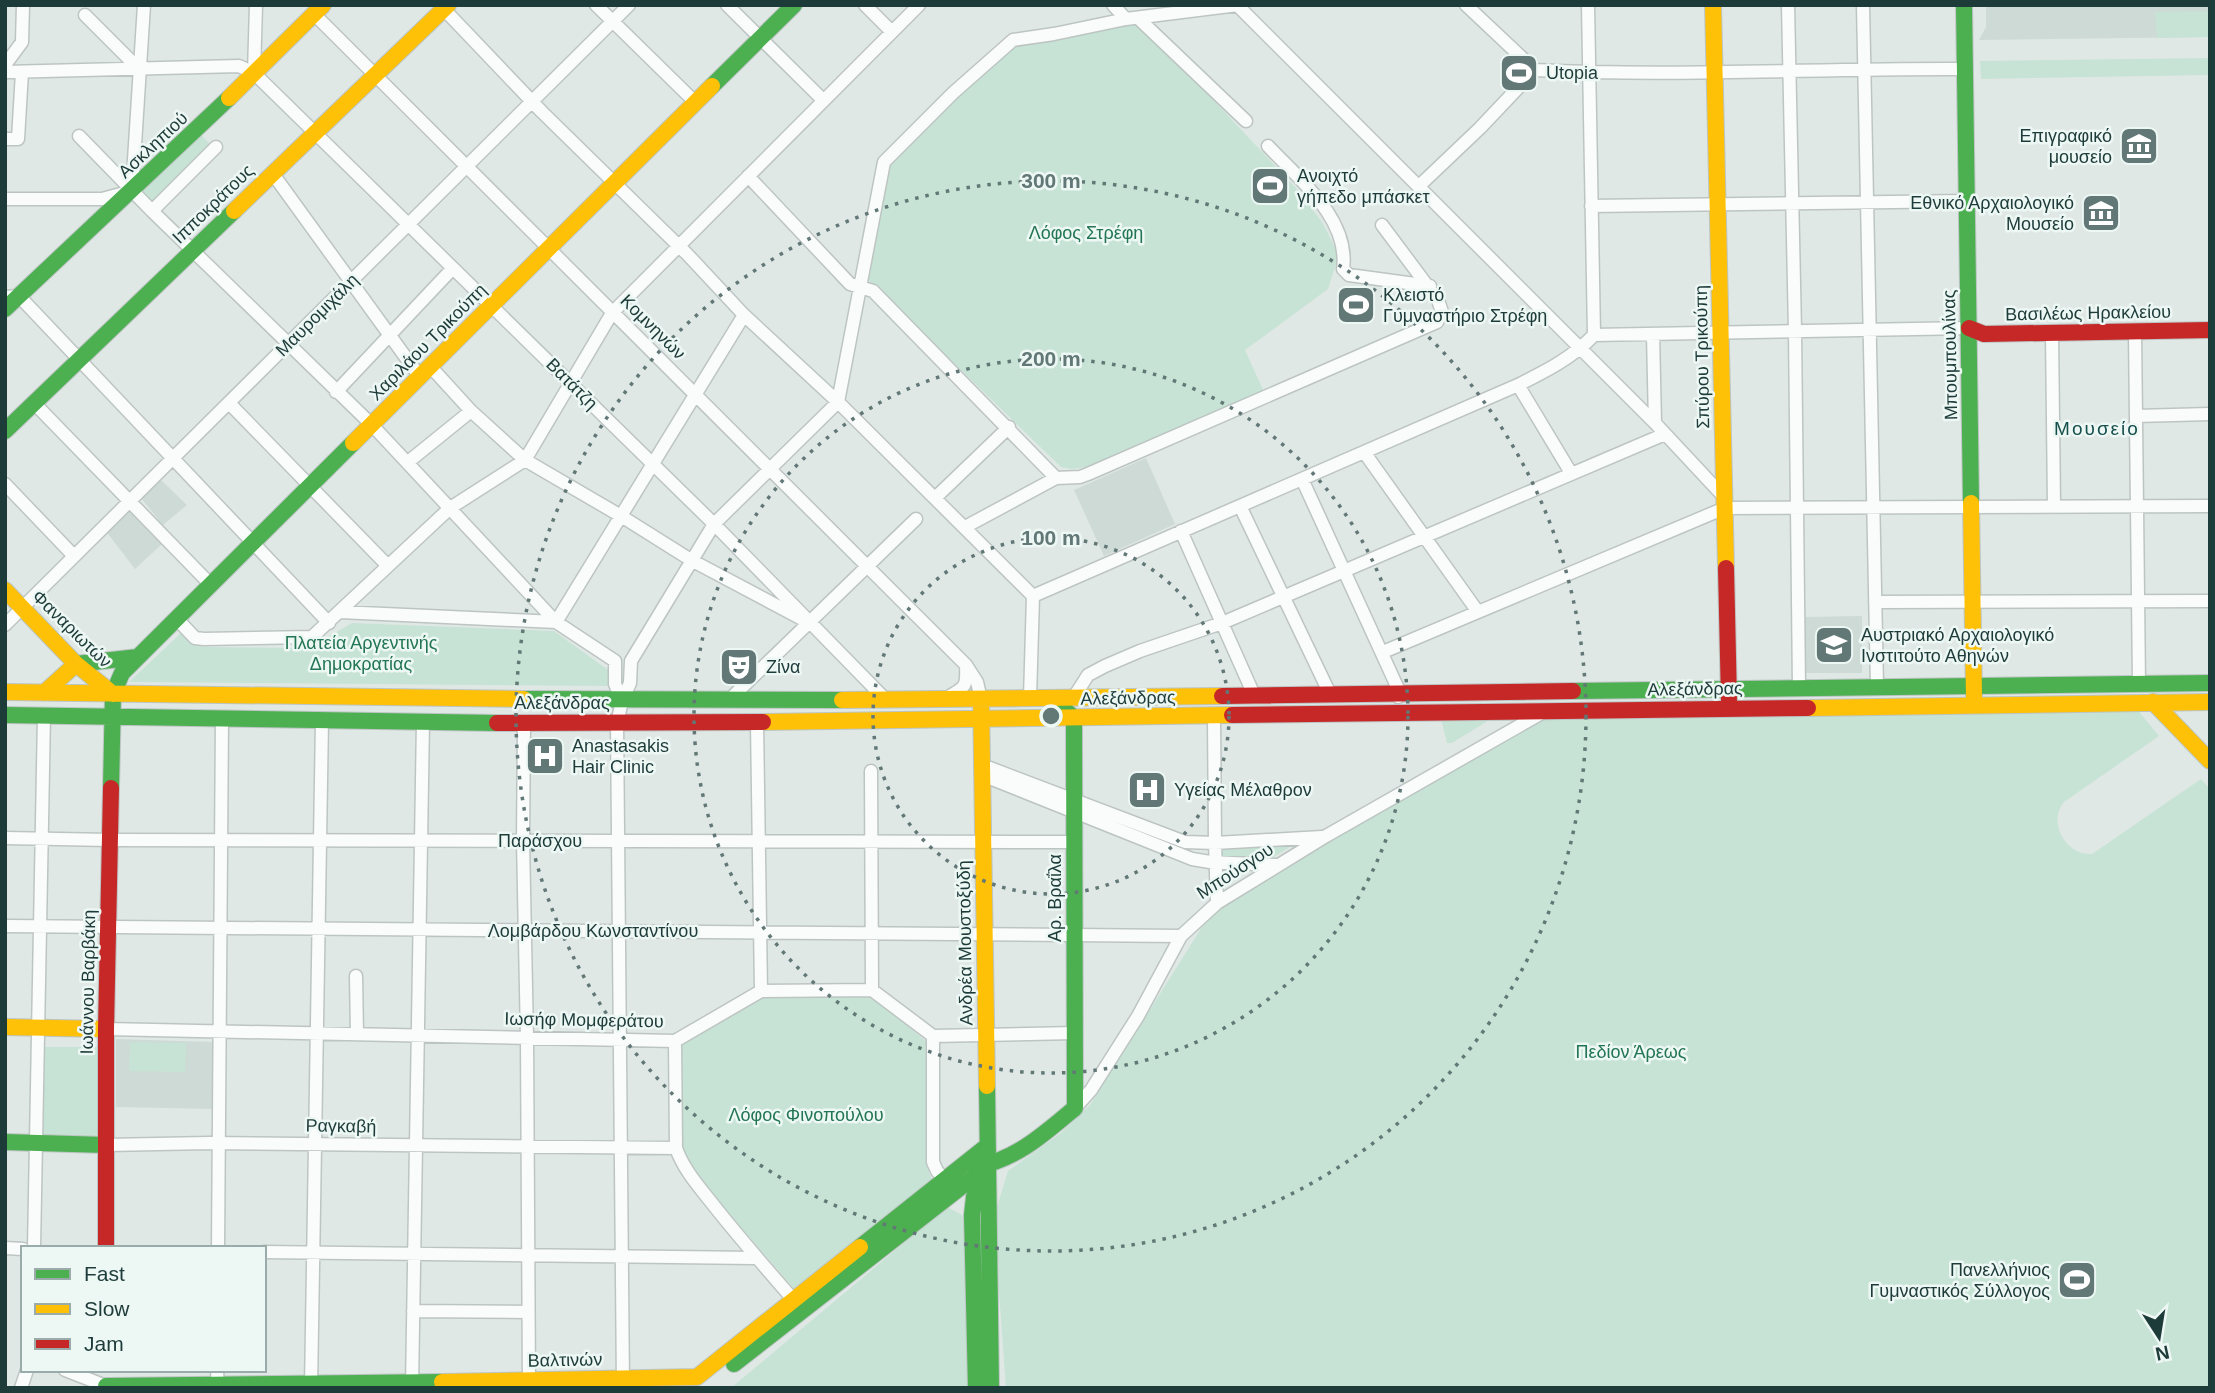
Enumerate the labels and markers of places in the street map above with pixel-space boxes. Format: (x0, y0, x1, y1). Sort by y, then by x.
sports icon: Utopia (1498, 52, 1540, 94)
place label: Utopia (1546, 63, 1599, 83)
museum icon: Επιγραφικό μουσείο (2118, 125, 2160, 167)
place label: Επιγραφικό μουσείο (2019, 126, 2112, 167)
sports icon: Ανοιχτό γήπεδο μπάσκετ (1249, 165, 1291, 207)
place label: Ανοιχτό γήπεδο μπάσκετ (1297, 166, 1430, 207)
museum icon: Εθνικό Αρχαιολογικό Μουσείο (2080, 192, 2122, 234)
place label: Εθνικό Αρχαιολογικό Μουσείο (1910, 193, 2074, 234)
sports icon: Κλειστό Γυμναστήριο Στρέφη (1335, 284, 1377, 326)
place label: Κλειστό Γυμναστήριο Στρέφη (1383, 285, 1547, 326)
school or university icon: Αυστριακό Αρχαιολογικό Ινστιτούτο Αθηνών (1813, 624, 1855, 666)
place label: Αυστριακό Αρχαιολογικό Ινστιτούτο Αθηνών (1861, 625, 2054, 666)
theatre icon: Ζίνα (718, 646, 760, 688)
place label: Ζίνα (766, 657, 800, 677)
centre of rings (1039, 704, 1063, 728)
hospital icon: Anastasakis Hair Clinic (524, 735, 566, 777)
place label: Anastasakis Hair Clinic (572, 736, 669, 777)
hospital icon: Υγείας Μέλαθρον (1126, 769, 1168, 811)
place label: Υγείας Μέλαθρον (1174, 780, 1312, 800)
sports icon: Πανελλήνιος Γυμναστικός Σύλλογος (2056, 1259, 2098, 1301)
place label: Πανελλήνιος Γυμναστικός Σύλλογος (1869, 1260, 2050, 1301)

